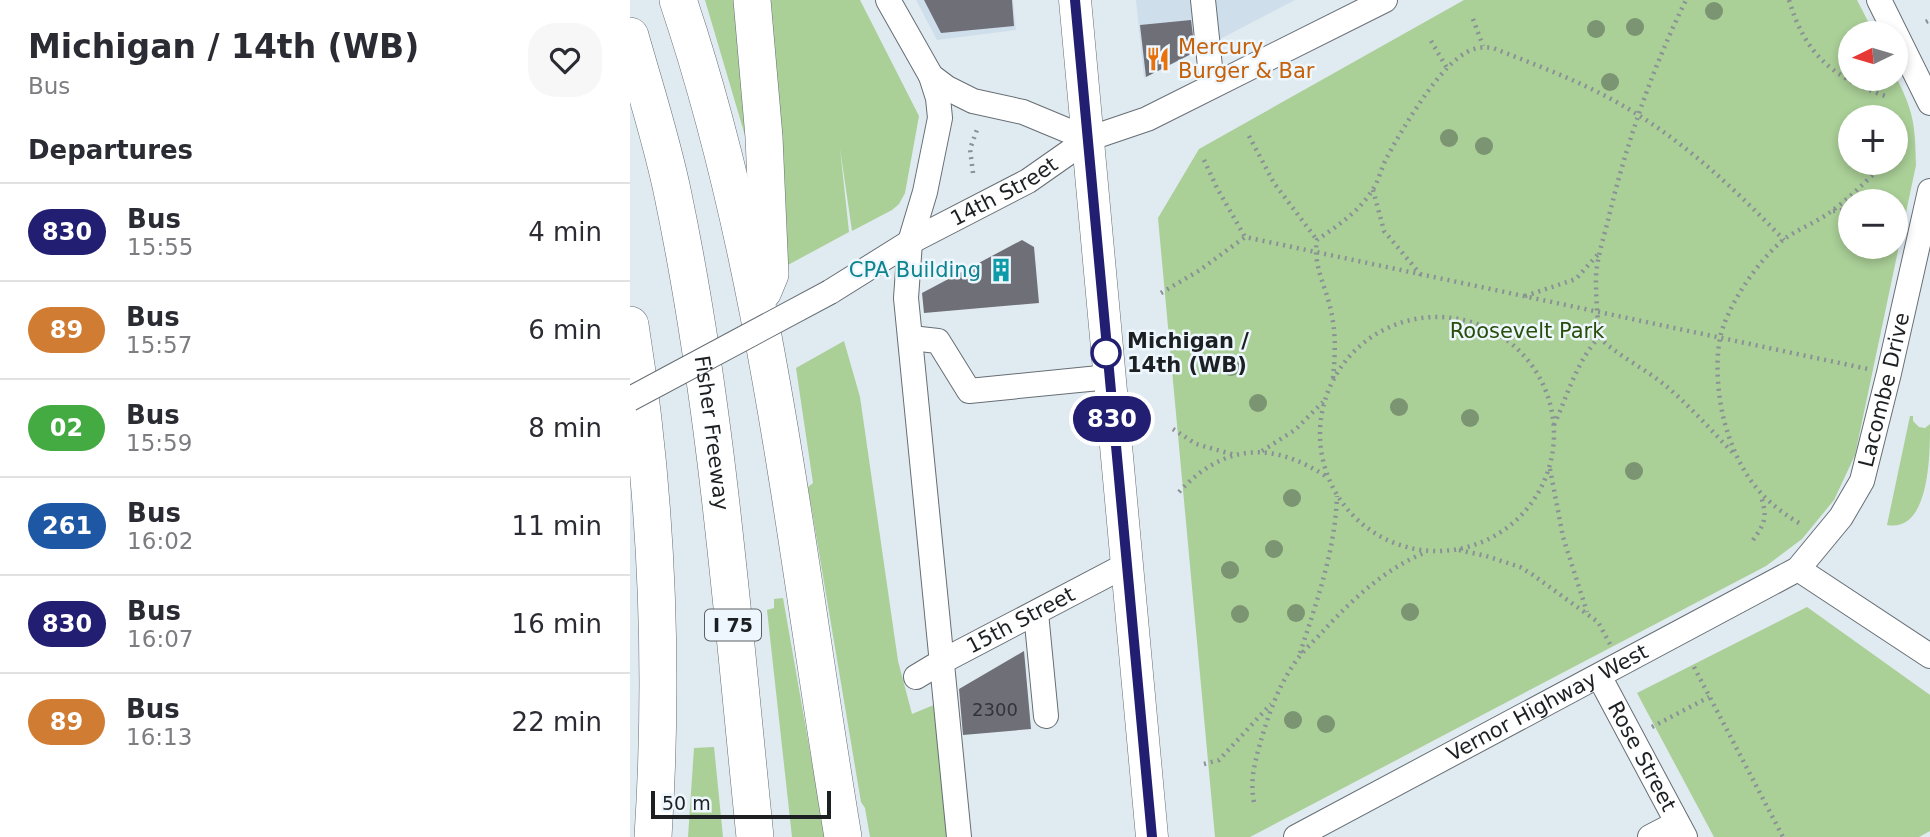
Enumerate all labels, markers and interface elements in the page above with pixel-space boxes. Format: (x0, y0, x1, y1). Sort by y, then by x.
north arrow (1838, 21, 1908, 91)
map controls (1838, 21, 1908, 259)
button: heart (528, 23, 602, 97)
text: Michigan / 14th (WB) (28, 27, 419, 66)
place label: Mercury Burger & Bar (1178, 35, 1315, 83)
restaurant icon: Mercury Burger & Bar (1144, 45, 1172, 73)
text: Bus (28, 73, 70, 99)
button: + (1838, 105, 1908, 175)
text: Departures (28, 135, 193, 165)
street label: 14th Street (946, 152, 1062, 231)
button: − (1838, 189, 1908, 259)
text: Bus (127, 204, 181, 234)
text: 4 min (528, 217, 602, 247)
text: 830 (42, 218, 92, 246)
text: 15:55 (127, 234, 193, 260)
building icon: CPA Building (987, 256, 1015, 284)
place label: CPA Building (849, 258, 981, 282)
text: Bus (126, 302, 180, 332)
street label: Lacombe Drive (1854, 310, 1914, 470)
text: 6 min (528, 315, 602, 345)
text: 89 (50, 316, 83, 344)
park label: Roosevelt Park (1450, 319, 1605, 343)
place label: Michigan / 14th (WB) (1127, 329, 1249, 377)
text: 15:57 (126, 332, 192, 358)
marker: Michigan / 14th (WB) (1091, 338, 1121, 368)
street label: Fisher Freeway (690, 354, 734, 512)
line badge: 830 (1072, 396, 1152, 442)
text: Bus (126, 400, 180, 430)
text: 830 (1087, 405, 1137, 433)
text: 8 min (528, 413, 602, 443)
text: 02 (50, 414, 83, 442)
text: 15:59 (126, 430, 192, 456)
text: Bus (127, 498, 181, 528)
text: 11 min (512, 511, 602, 541)
text: 261 (42, 512, 92, 540)
text: 16:02 (127, 528, 193, 554)
street label: 15th Street (962, 582, 1079, 658)
text: Bus (127, 596, 181, 626)
text: 16 min (512, 609, 602, 639)
text: 830 (42, 610, 92, 638)
road number: I 75 (705, 610, 761, 640)
text: 16:07 (127, 626, 193, 652)
street label: Vernor Highway West (1443, 639, 1652, 766)
text: Bus (126, 694, 180, 724)
street label: Rose Street (1603, 697, 1681, 815)
house number: 2300 (972, 699, 1018, 720)
text: 22 min (512, 707, 602, 737)
text: 89 (50, 708, 83, 736)
text: 16:13 (126, 724, 192, 750)
scale bar (651, 788, 831, 820)
text: 50 m (662, 792, 711, 814)

